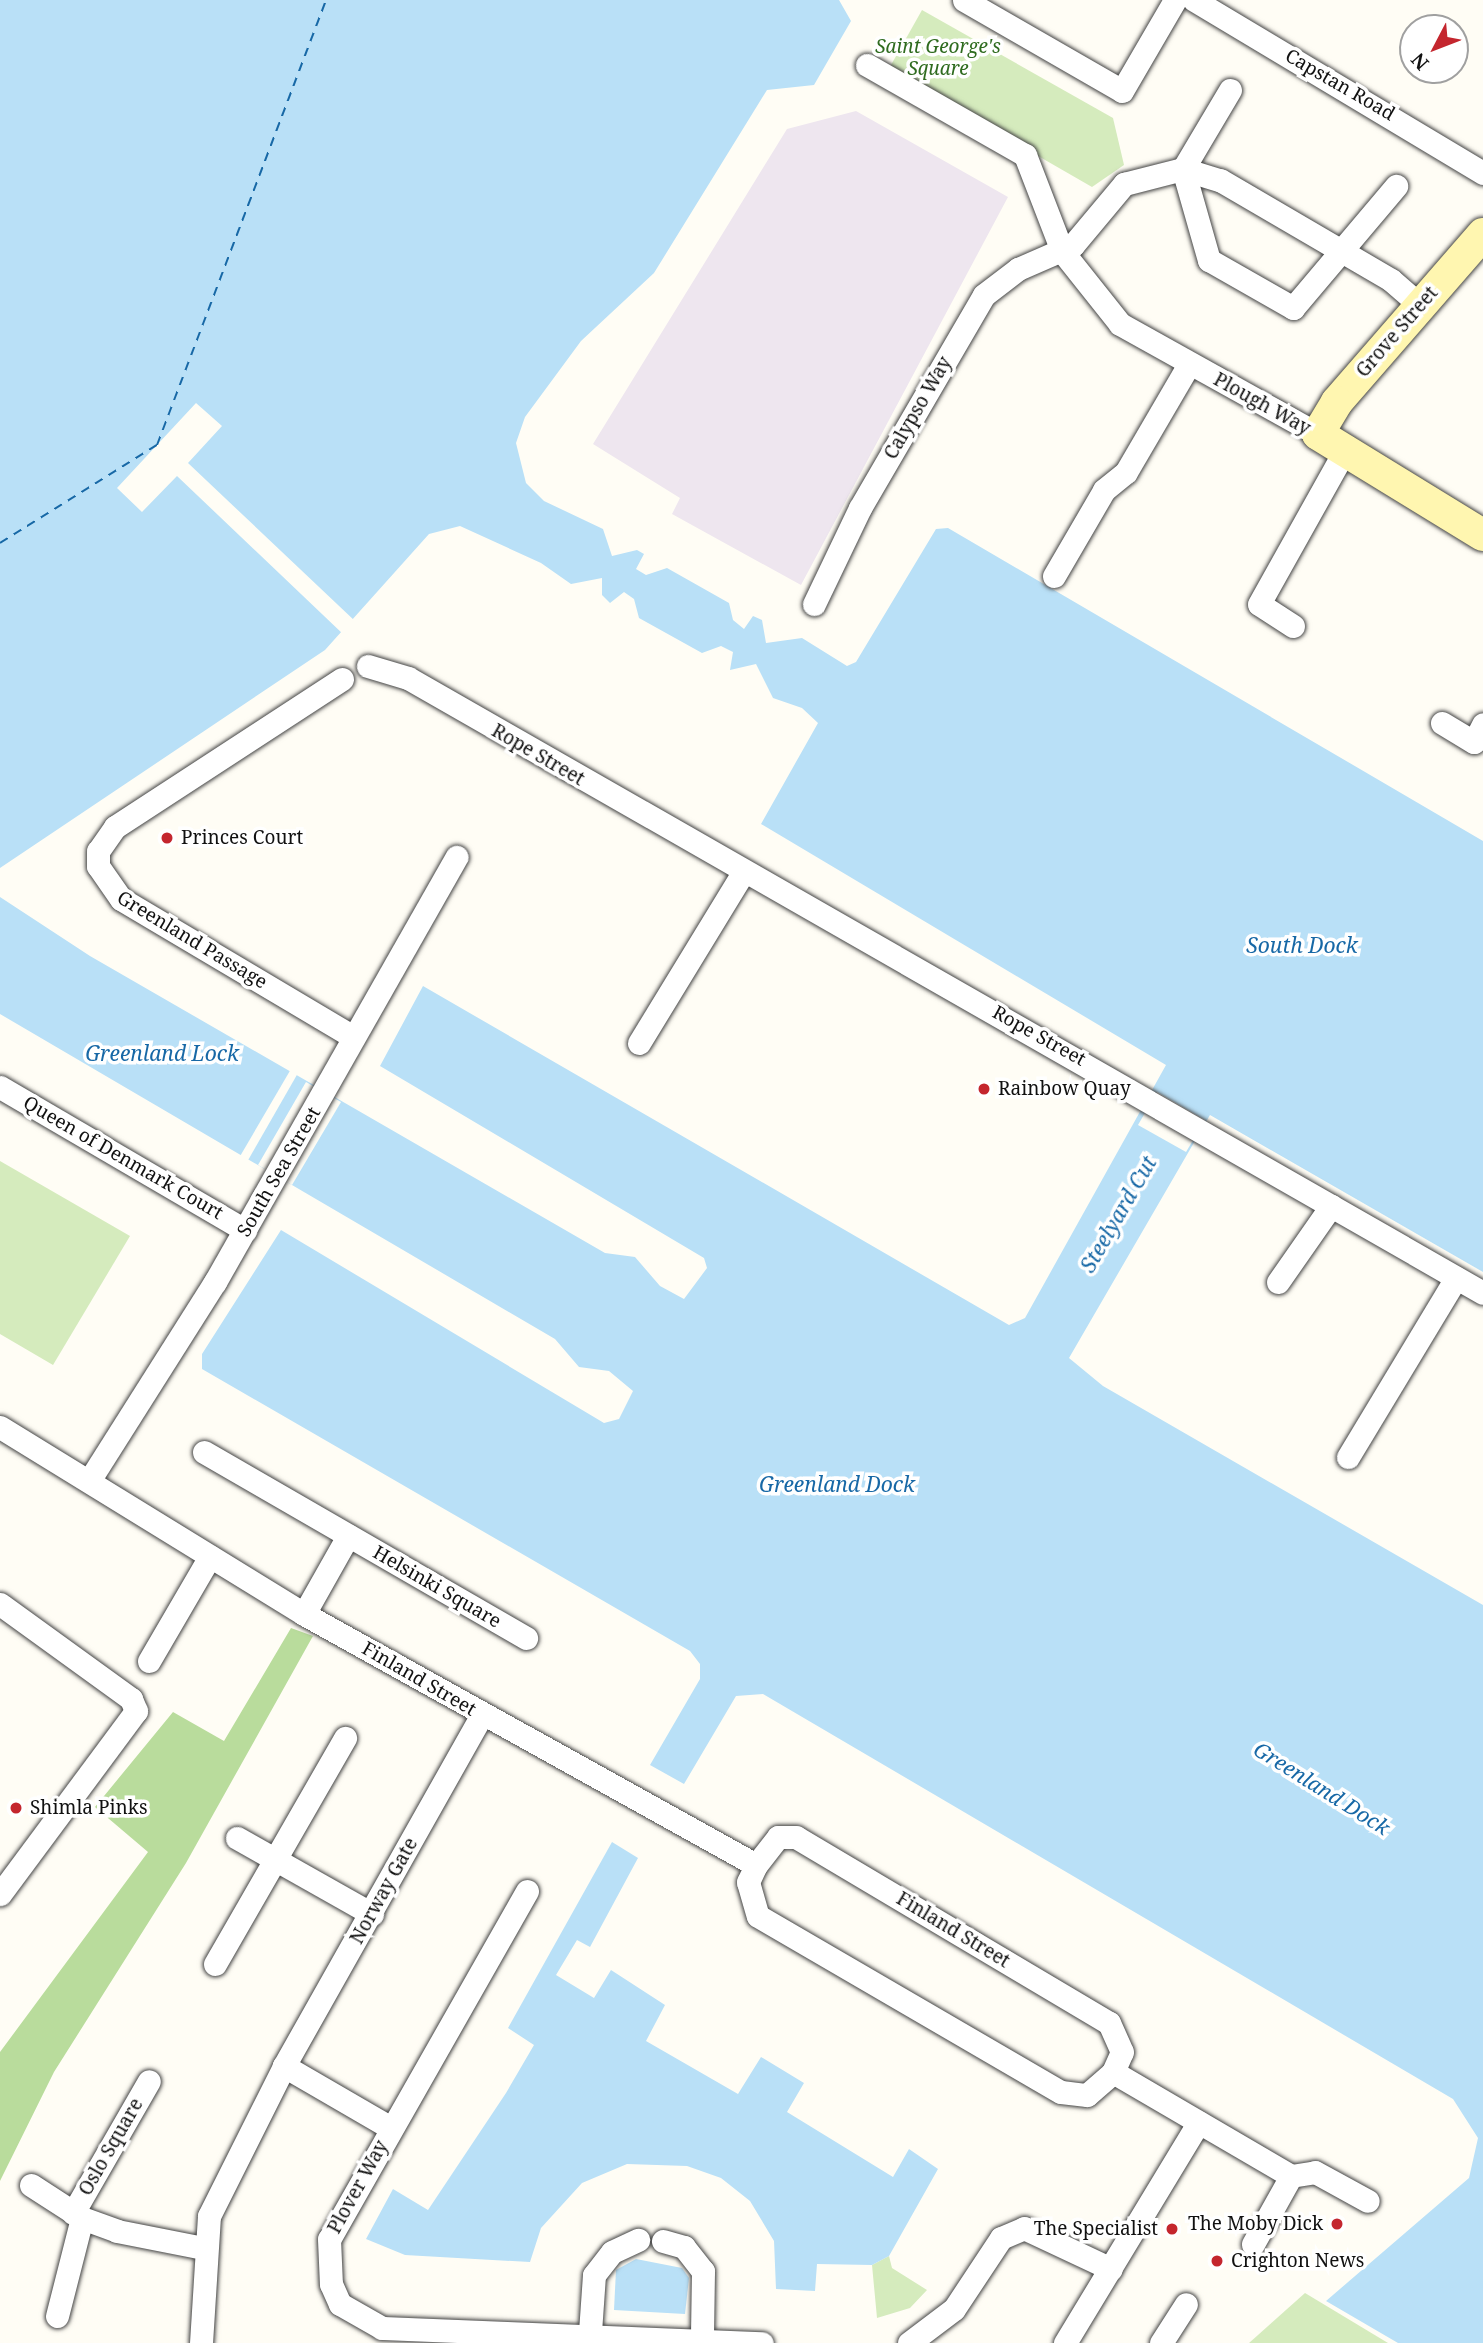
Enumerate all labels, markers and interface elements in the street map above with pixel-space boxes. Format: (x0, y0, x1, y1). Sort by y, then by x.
north arrow (1399, 14, 1469, 84)
park label: Saint George's Square (875, 36, 1001, 80)
street label: Capstan Road (1281, 44, 1399, 126)
text: N (1405, 47, 1435, 76)
street label: Grove Street (1351, 282, 1443, 382)
street label: Calypso Way (879, 353, 957, 463)
street label: Plough Way (1210, 368, 1314, 440)
street label: Rope Street (488, 719, 588, 791)
place label: Princes Court (181, 827, 303, 849)
marker: Princes Court (159, 830, 175, 846)
street label: Greenland Passage (113, 886, 271, 994)
water label: South Dock (1246, 932, 1358, 958)
street label: Rope Street (988, 1001, 1090, 1071)
water label: Greenland Lock (85, 1040, 239, 1066)
place label: Rainbow Quay (998, 1078, 1131, 1100)
marker: Rainbow Quay (976, 1081, 992, 1097)
street label: Queen of Denmark Court (19, 1091, 227, 1225)
street label: South Sea Street (233, 1103, 325, 1241)
water label: Steelyard Cut (1075, 1151, 1161, 1277)
water label: Greenland Dock (759, 1471, 915, 1497)
street label: Helsinki Square (369, 1541, 505, 1633)
street label: Finland Street (358, 1637, 480, 1721)
water label: Greenland Dock (1249, 1736, 1395, 1840)
place label: Shimla Pinks (30, 1797, 147, 1819)
marker: Shimla Pinks (8, 1800, 24, 1816)
street label: Norway Gate (345, 1834, 423, 1948)
street label: Finland Street (892, 1887, 1014, 1973)
street label: Oslo Square (74, 2094, 148, 2200)
street label: Plover Way (323, 2136, 393, 2238)
place label: The Moby Dick (1188, 2213, 1323, 2235)
marker: The Moby Dick (1329, 2216, 1345, 2232)
place label: The Specialist (1034, 2218, 1158, 2240)
marker: The Specialist (1164, 2221, 1180, 2237)
place label: Crighton News (1231, 2250, 1364, 2272)
marker: Crighton News (1209, 2253, 1225, 2269)

